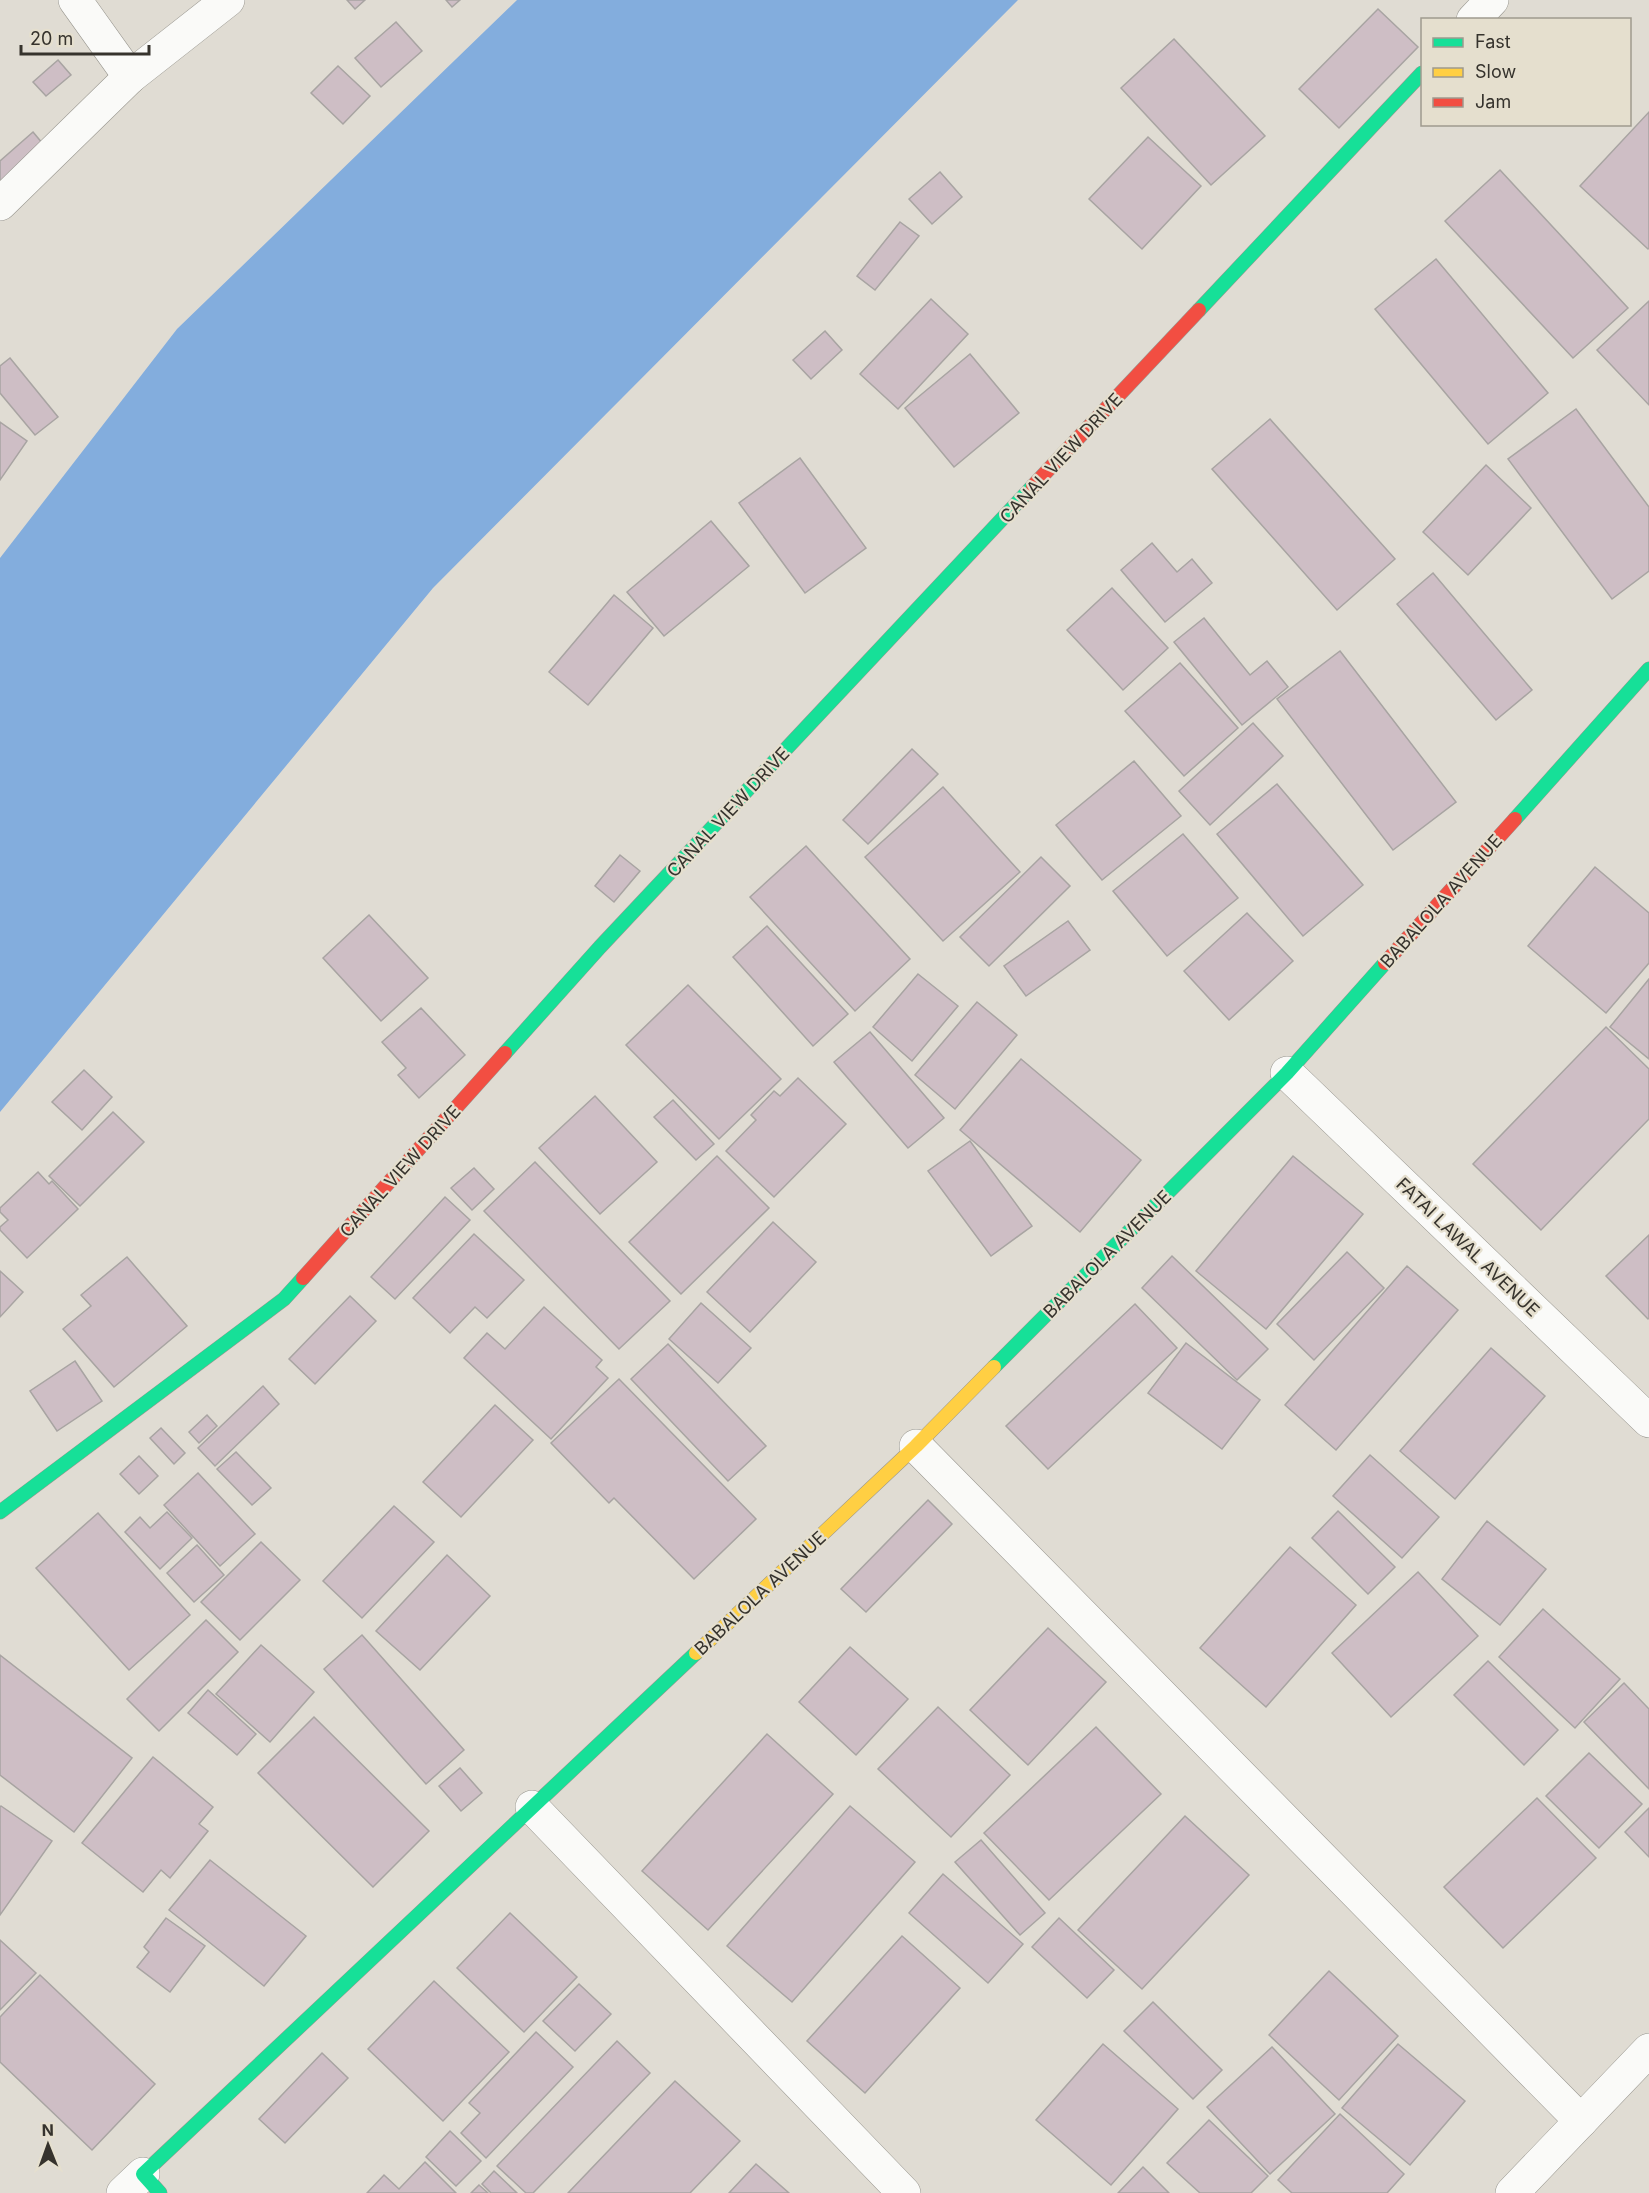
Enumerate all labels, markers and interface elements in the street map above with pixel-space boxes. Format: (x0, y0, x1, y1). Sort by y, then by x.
scale bar (21, 18, 148, 56)
legend (1421, 18, 1631, 126)
text: 20 m (30, 28, 73, 49)
text: Fast (1475, 31, 1511, 52)
text: Slow (1475, 61, 1516, 82)
text: Jam (1475, 91, 1511, 112)
street label: CANAL VIEW DRIVE (995, 389, 1127, 527)
street label: CANAL VIEW DRIVE (662, 743, 794, 881)
street label: BABALOLA AVENUE (1376, 830, 1506, 972)
street label: CANAL VIEW DRIVE (335, 1101, 465, 1241)
street label: FATAI LAWAL AVENUE (1392, 1173, 1544, 1321)
street label: BABALOLA AVENUE (1039, 1186, 1175, 1322)
street label: BABALOLA AVENUE (690, 1527, 830, 1659)
north arrow (18, 2115, 78, 2175)
text: N (41, 2120, 54, 2140)

